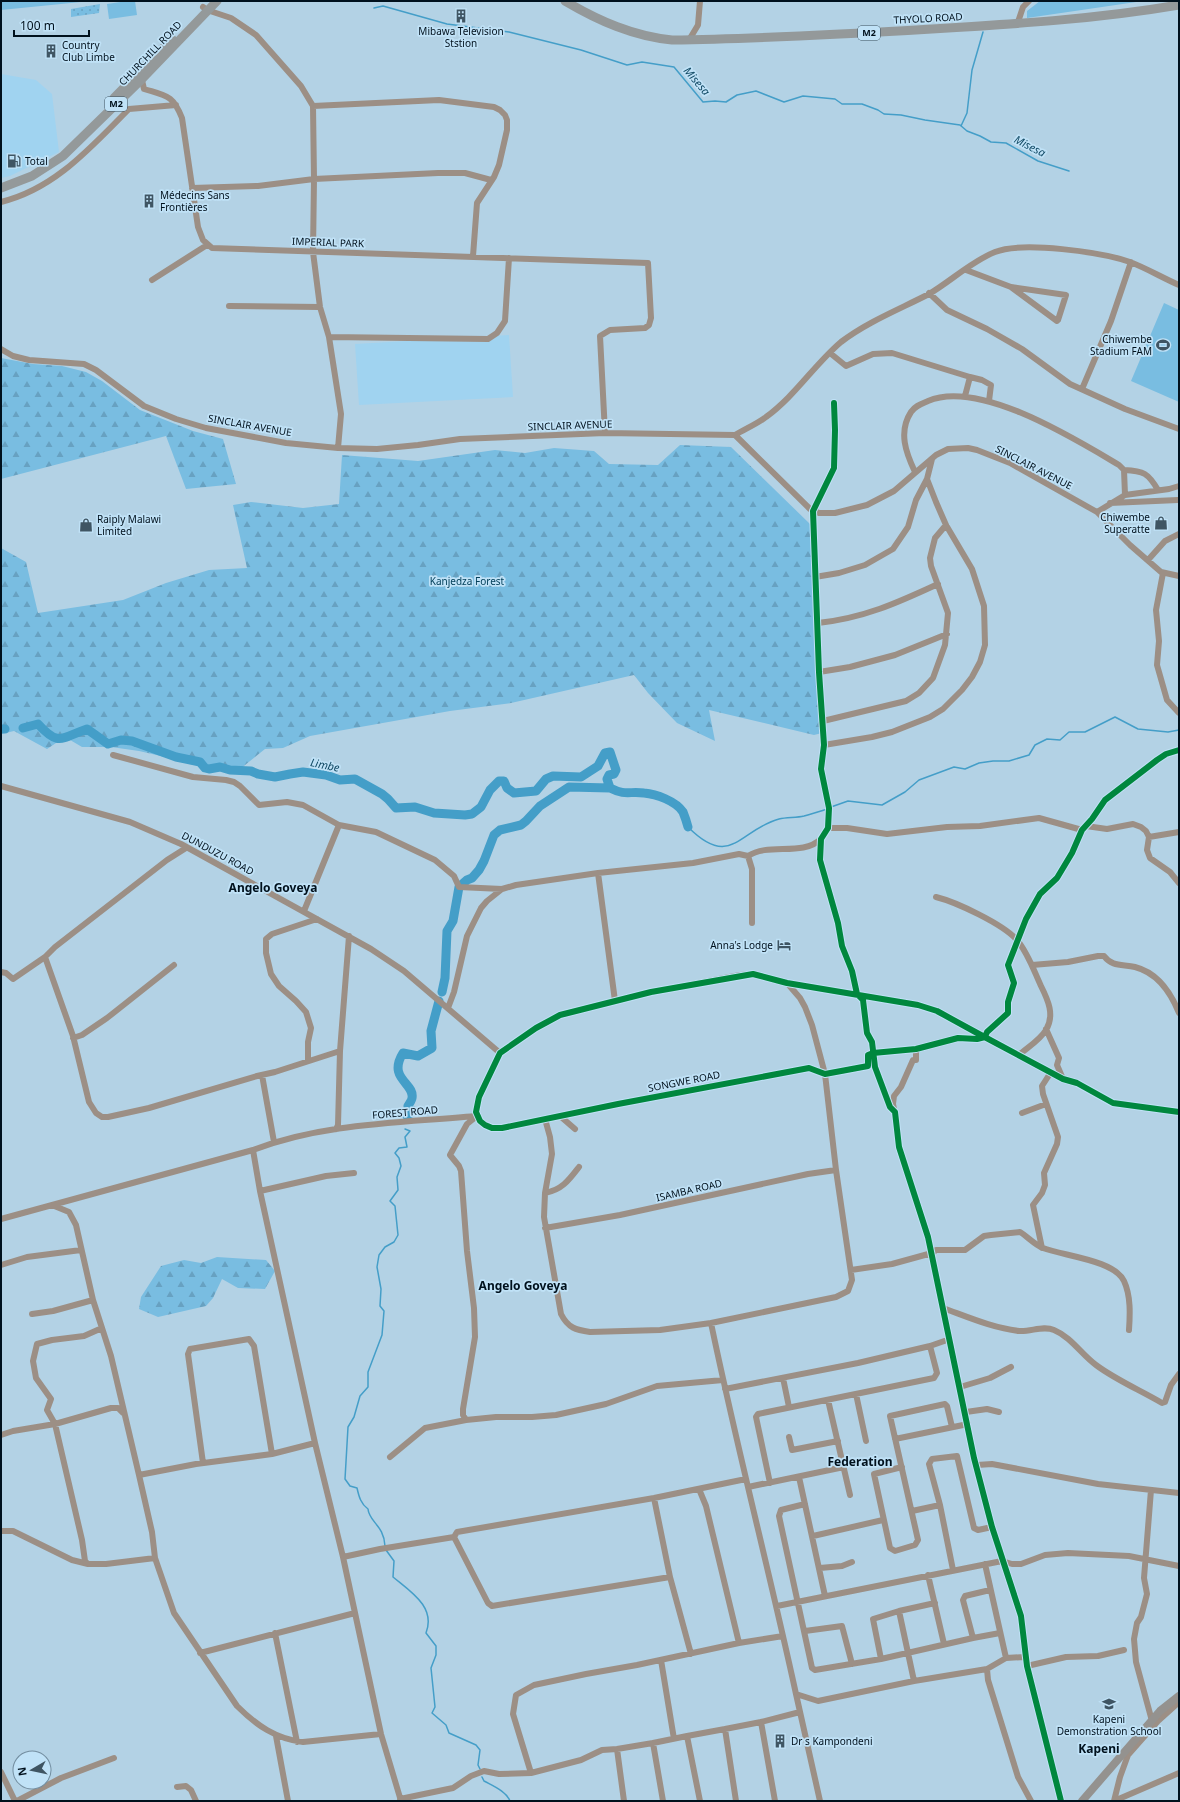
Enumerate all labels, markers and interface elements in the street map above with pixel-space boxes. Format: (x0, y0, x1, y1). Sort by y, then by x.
building icon: Mibawa Television Ststion (453, 8, 469, 24)
street label: THYOLO ROAD (893, 9, 963, 27)
scale bar (14, 12, 89, 38)
text: 100 m (20, 17, 55, 34)
street label: CHURCHILL ROAD (115, 18, 185, 88)
place label: Mibawa Television Ststion (418, 24, 504, 50)
road number: M2 (858, 26, 880, 40)
place label: Country Club Limbe (62, 38, 115, 64)
building icon: Country Club Limbe (43, 43, 59, 59)
water label: Misesa (681, 63, 714, 99)
road number: M2 (105, 97, 127, 111)
water label: Misesa (1012, 131, 1049, 160)
fuel station icon: Total (6, 153, 22, 169)
place label: Total (25, 154, 48, 168)
place label: Médecins Sans Frontières (160, 188, 230, 214)
building icon: Médecins Sans Frontières (141, 193, 157, 209)
street label: IMPERIAL PARK (292, 234, 365, 250)
place label: Chiwembe Stadium FAM (1090, 332, 1152, 358)
sports icon: Chiwembe Stadium FAM (1155, 337, 1171, 353)
street label: SINCLAIR AVENUE (207, 411, 293, 439)
street label: SINCLAIR AVENUE (527, 417, 613, 433)
street label: SINCLAIR AVENUE (993, 442, 1075, 492)
place label: Chiwembe Superatte (1100, 510, 1150, 536)
place label: Raiply Malawi Limited (97, 512, 161, 538)
shop icon: Chiwembe Superatte (1153, 515, 1169, 531)
shop icon: Raiply Malawi Limited (78, 517, 94, 533)
park label: Kanjedza Forest (430, 574, 505, 588)
water label: Limbe (309, 754, 342, 775)
street label: DUNDUZU ROAD (179, 828, 257, 878)
district label: Angelo Goveya (229, 879, 317, 896)
hotel icon: Anna's Lodge (776, 937, 792, 953)
place label: Anna's Lodge (710, 938, 773, 952)
street label: SONGWE ROAD (647, 1067, 721, 1095)
street label: FOREST ROAD (372, 1102, 438, 1122)
street label: ISAMBA ROAD (655, 1176, 723, 1204)
district label: Angelo Goveya (479, 1277, 567, 1294)
district label: Federation (828, 1453, 892, 1470)
school or university icon: Kapeni Demonstration School (1101, 1696, 1117, 1712)
place label: Kapeni Demonstration School (1057, 1712, 1161, 1738)
building icon: Dr s Kampondeni (772, 1733, 788, 1749)
place label: Dr s Kampondeni (791, 1734, 873, 1748)
district label: Kapeni (1078, 1740, 1120, 1757)
north arrow (12, 1750, 52, 1790)
text: N (14, 1766, 30, 1777)

